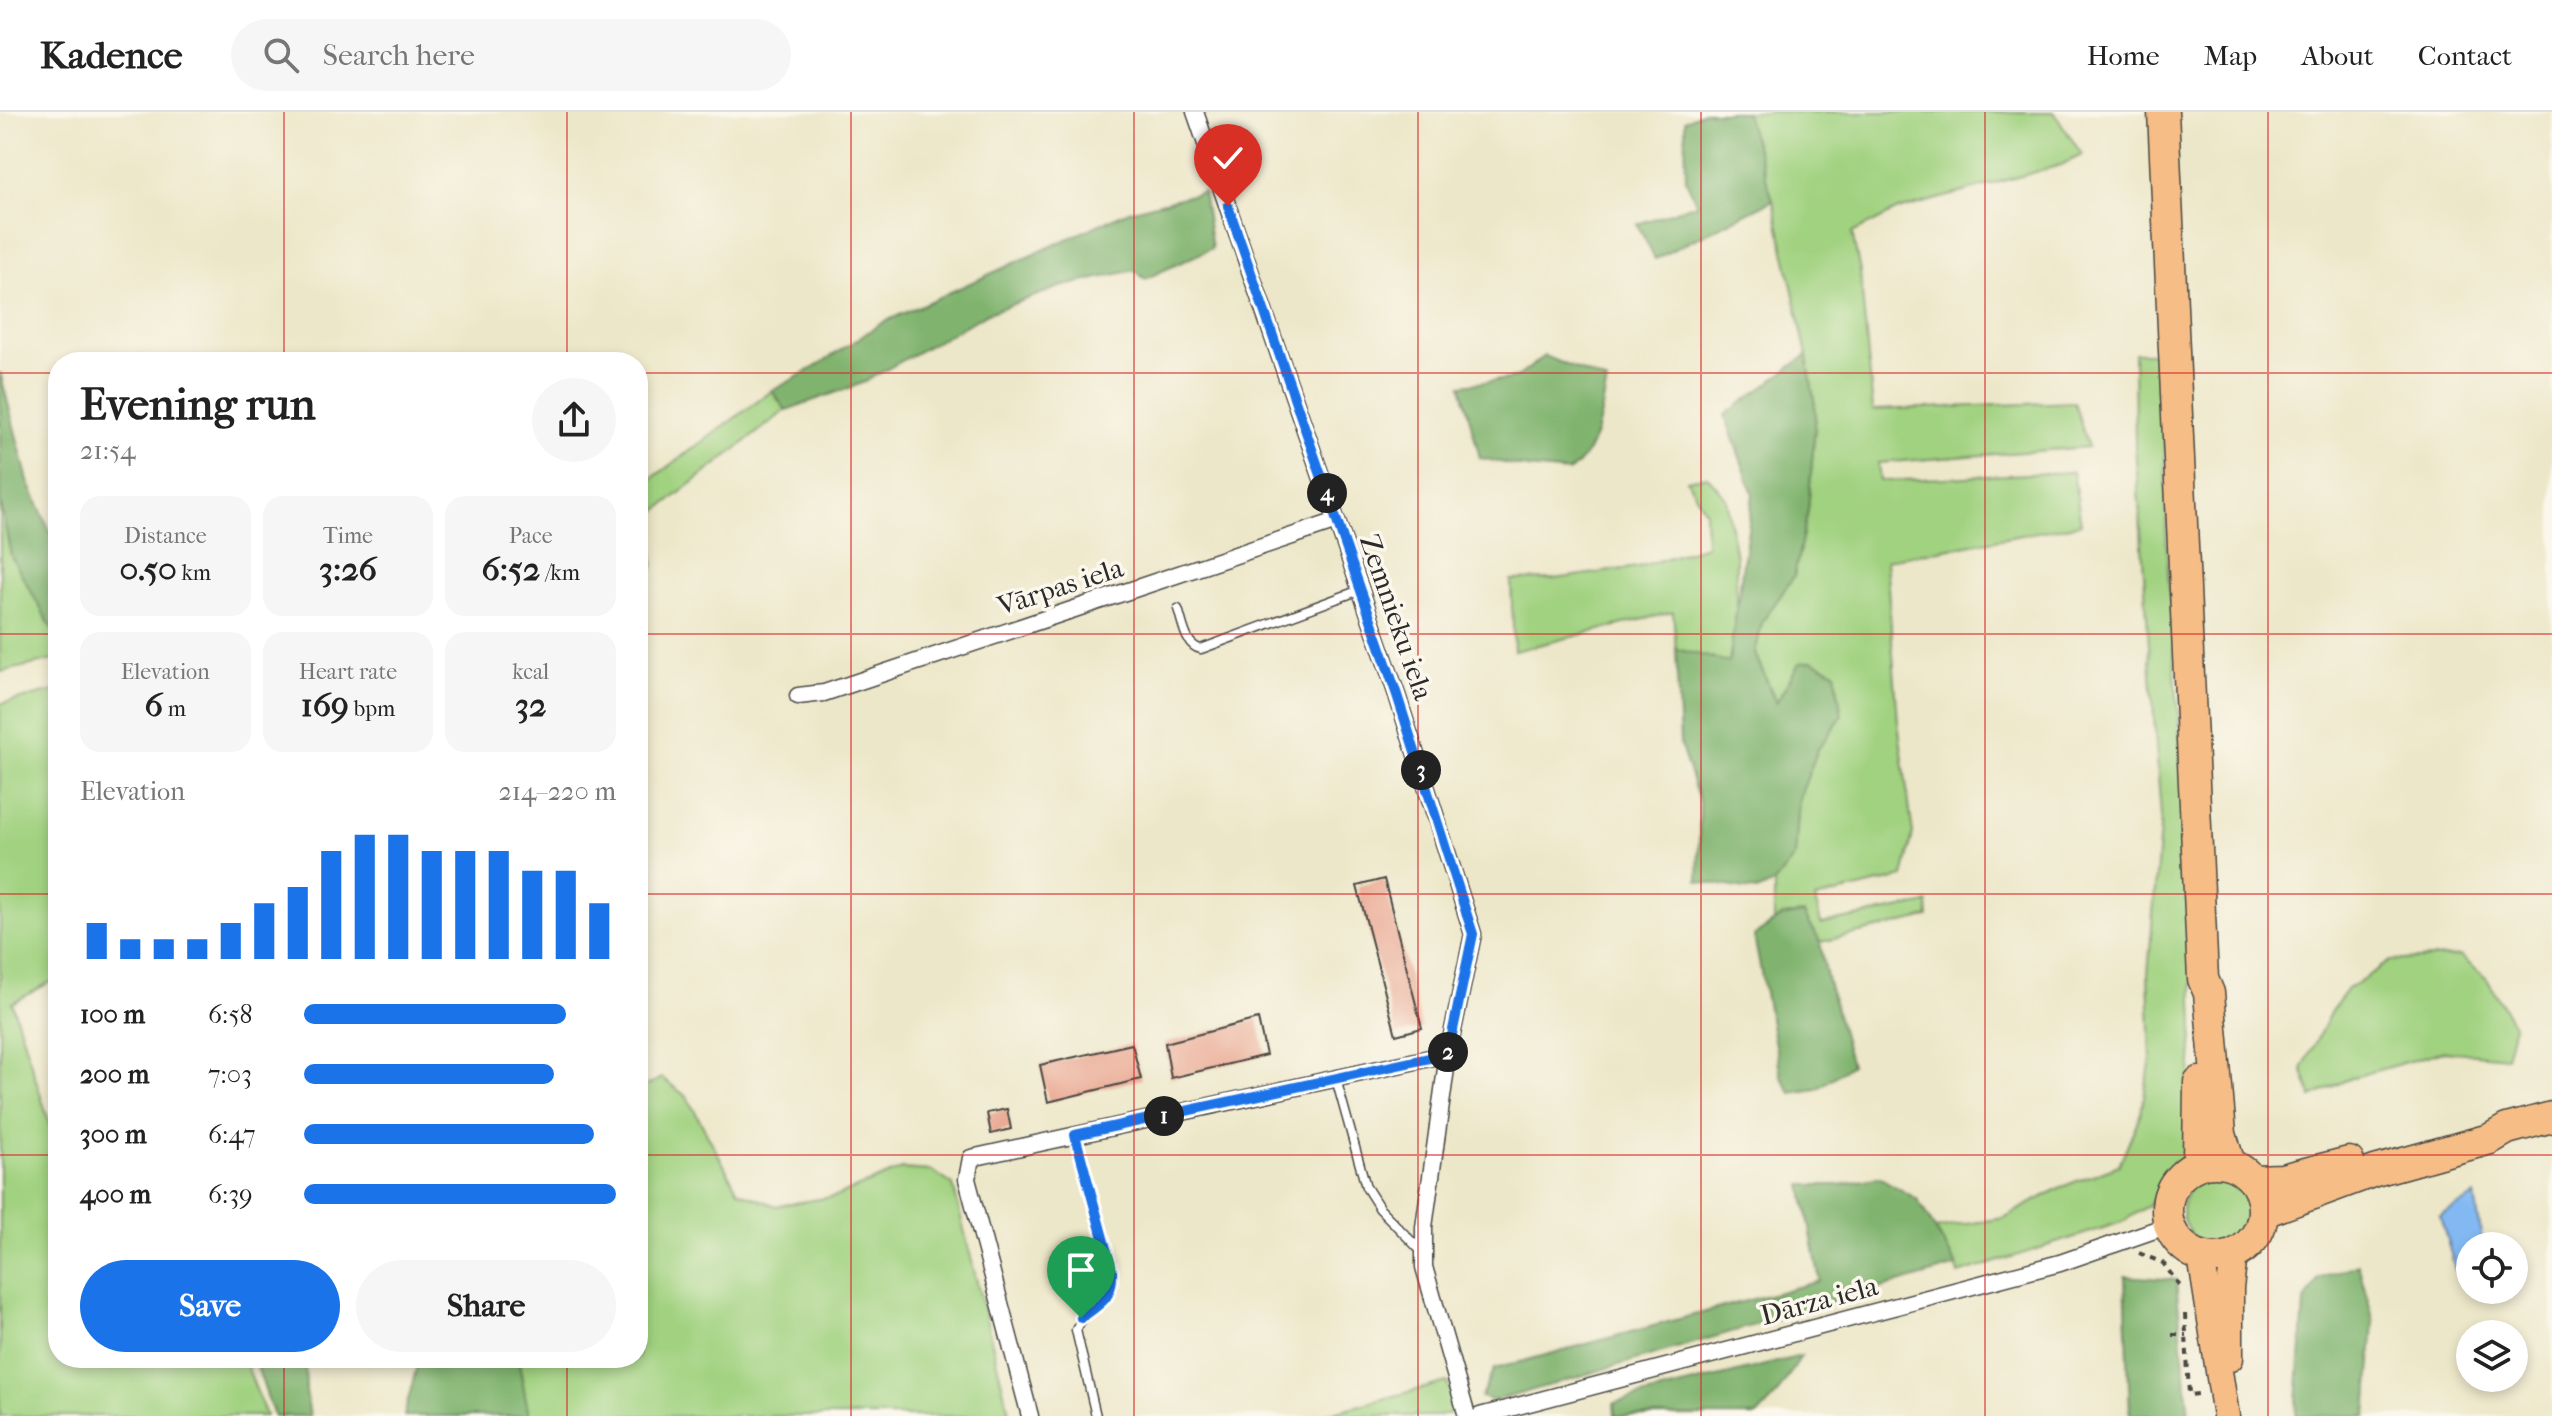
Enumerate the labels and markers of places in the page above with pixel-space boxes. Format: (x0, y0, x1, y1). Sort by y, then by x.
pin (1194, 124, 1262, 206)
pin: 4 (1307, 473, 1347, 513)
pin: 3 (1401, 750, 1441, 790)
pin: 2 (1428, 1032, 1468, 1072)
pin: 1 (1144, 1096, 1184, 1136)
pin (1047, 1236, 1115, 1318)

